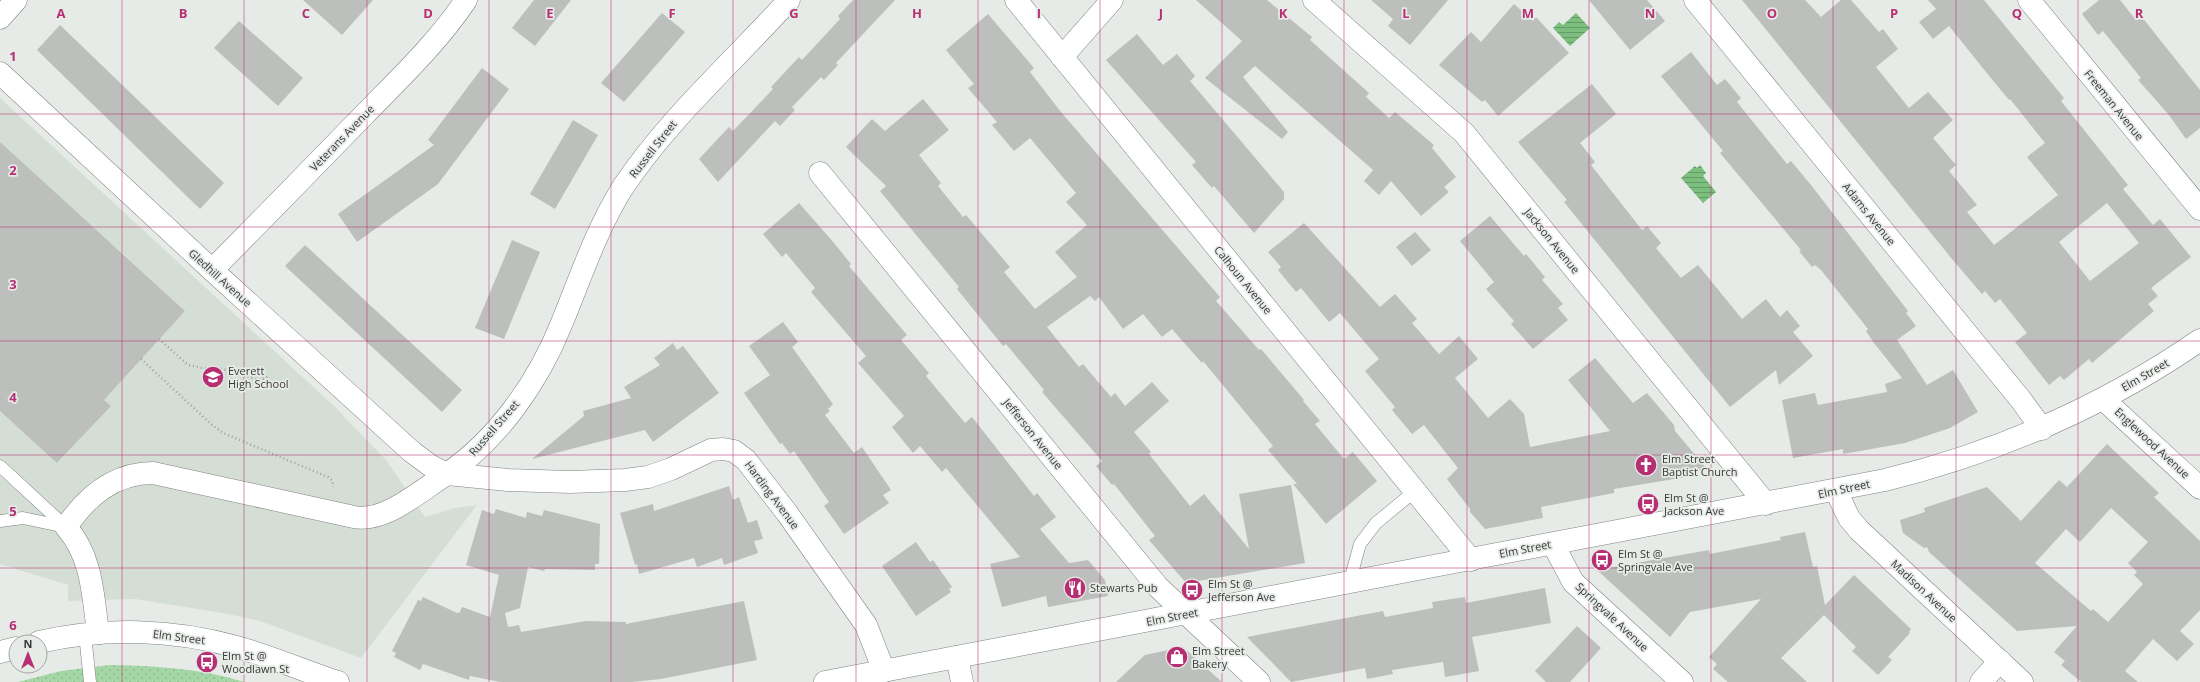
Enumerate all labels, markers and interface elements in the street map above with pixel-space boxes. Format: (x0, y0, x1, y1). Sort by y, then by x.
text: A (57, 4, 66, 22)
text: B (179, 4, 188, 22)
text: C (302, 4, 310, 22)
text: D (423, 4, 433, 22)
text: E (546, 4, 554, 22)
text: F (668, 4, 676, 22)
text: G (789, 4, 799, 22)
text: H (912, 4, 922, 22)
text: I (1037, 4, 1041, 22)
text: J (1158, 4, 1163, 22)
text: K (1279, 4, 1288, 22)
text: L (1402, 4, 1410, 22)
text: M (1522, 4, 1534, 22)
text: N (1645, 4, 1655, 22)
text: O (1767, 4, 1777, 22)
text: P (1890, 4, 1898, 22)
text: Q (2012, 4, 2022, 22)
text: R (2135, 4, 2144, 22)
text: 1 (9, 47, 17, 65)
street label: Freeman Avenue (2081, 66, 2148, 143)
street label: Veterans Avenue (306, 101, 377, 174)
street label: Russell Street (625, 117, 680, 181)
text: 2 (9, 161, 17, 179)
street label: Adams Avenue (1840, 179, 1899, 248)
street label: Jackson Avenue (1521, 204, 1583, 276)
street label: Calhoun Avenue (1211, 242, 1276, 317)
street label: Gledhill Avenue (186, 245, 255, 310)
text: 3 (9, 275, 17, 293)
street label: Elm Street (2118, 355, 2171, 394)
place label: Everett High School (228, 363, 289, 391)
school or university icon: Everett High School (200, 364, 226, 390)
text: 4 (9, 388, 17, 406)
street label: Jefferson Avenue (1000, 394, 1067, 472)
street label: Russell Street (465, 397, 522, 459)
street label: Englewood Avenue (2112, 404, 2193, 481)
place label: Elm Street Baptist Church (1662, 451, 1738, 479)
church icon: Elm Street Baptist Church (1633, 452, 1659, 478)
street label: Harding Avenue (742, 457, 803, 532)
street label: Elm Street (1817, 476, 1871, 501)
place label: Elm St @ Jackson Ave (1663, 490, 1724, 518)
bus stop icon: Elm St @ Jackson Ave (1635, 491, 1661, 517)
text: 5 (9, 502, 17, 520)
street label: Elm Street (1498, 536, 1552, 561)
place label: Elm St @ Springvale Ave (1618, 546, 1693, 574)
bus stop icon: Elm St @ Springvale Ave (1589, 547, 1615, 573)
street label: Madison Avenue (1888, 556, 1961, 625)
restaurant icon: Stewarts Pub (1062, 575, 1088, 601)
place label: Elm St @ Jefferson Ave (1207, 576, 1275, 604)
bus stop icon: Elm St @ Jefferson Ave (1179, 577, 1205, 603)
street label: Springvale Avenue (1573, 579, 1652, 654)
place label: Stewarts Pub (1090, 580, 1158, 595)
street label: Elm Street (1145, 604, 1199, 629)
text: 6 (9, 616, 17, 634)
street label: Elm Street (152, 626, 206, 647)
north arrow (8, 634, 48, 674)
text: N (24, 636, 32, 651)
place label: Elm Street Bakery (1192, 643, 1245, 671)
shop icon: Elm Street Bakery (1164, 644, 1190, 670)
place label: Elm St @ Woodlawn St (222, 648, 289, 676)
bus stop icon: Elm St @ Woodlawn St (194, 649, 220, 675)

